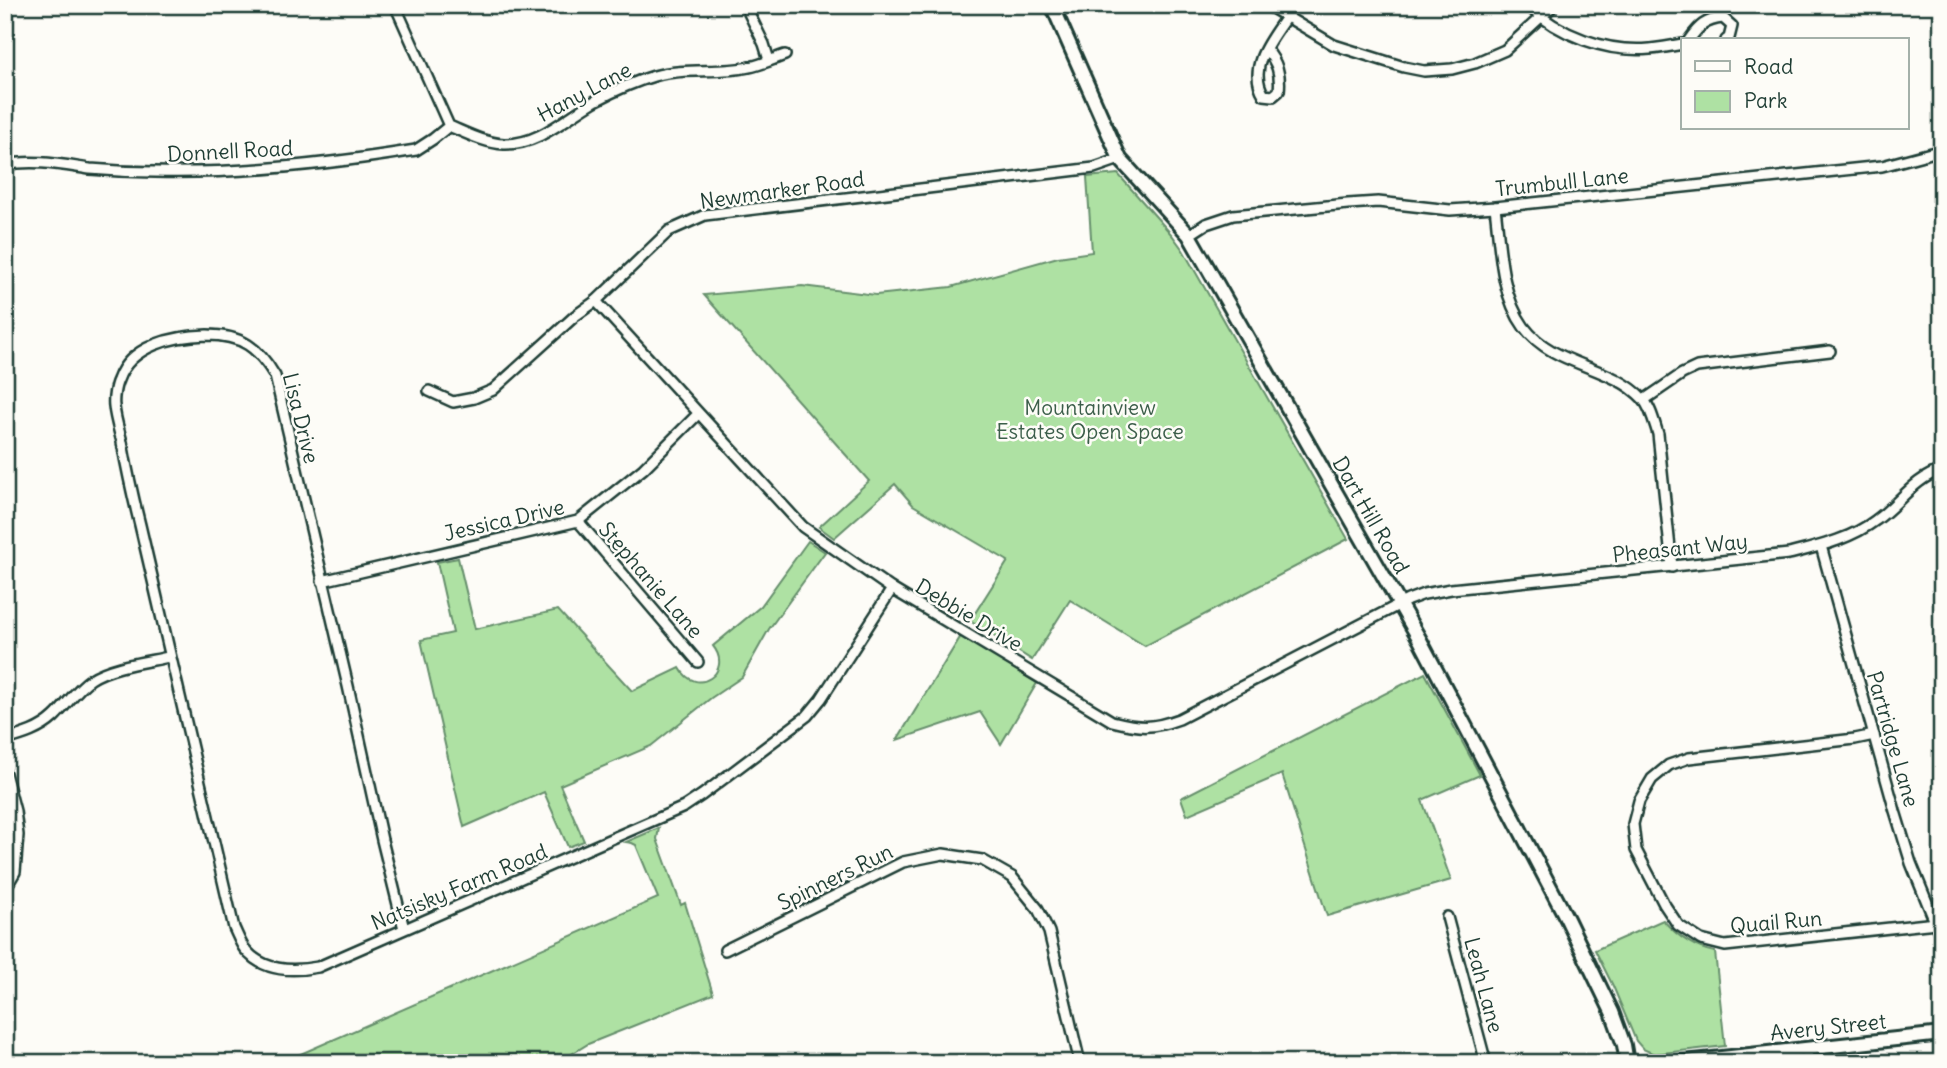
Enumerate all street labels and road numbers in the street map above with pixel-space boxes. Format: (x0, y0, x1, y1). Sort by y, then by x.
street label: Hany Lane (532, 56, 636, 128)
street label: Donnell Road (166, 134, 294, 168)
street label: Trumbull Lane (1494, 162, 1630, 202)
street label: Newmarker Road (698, 165, 866, 215)
street label: Lisa Drive (277, 370, 325, 466)
street label: Dart Hill Road (1327, 452, 1415, 578)
street label: Jessica Drive (441, 493, 567, 547)
street label: Stephanie Lane (593, 516, 709, 644)
street label: Pheasant Way (1611, 527, 1749, 569)
street label: Debbie Drive (911, 573, 1027, 657)
street label: Partridge Lane (1861, 668, 1925, 810)
street label: Natsisky Farm Road (367, 838, 551, 936)
street label: Spinners Run (773, 838, 897, 916)
street label: Quail Run (1729, 905, 1823, 939)
street label: Leah Lane (1458, 934, 1510, 1036)
street label: Avery Street (1769, 1007, 1887, 1047)

